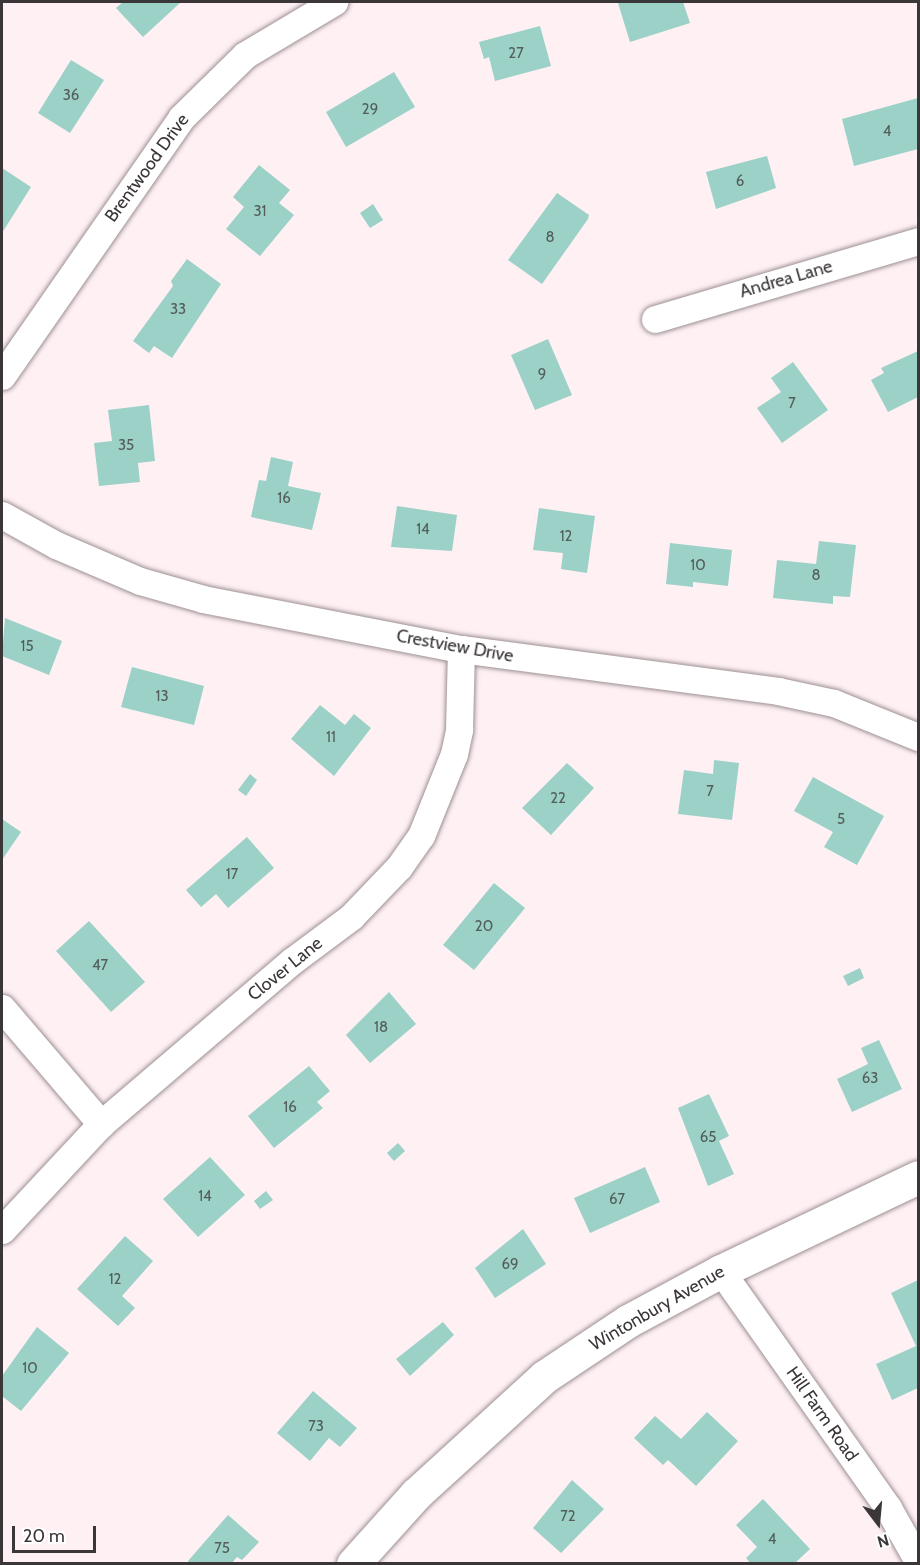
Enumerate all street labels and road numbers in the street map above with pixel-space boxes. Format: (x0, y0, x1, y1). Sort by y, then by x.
street label: Brentwood Drive (101, 110, 193, 226)
street label: Andrea Lane (737, 255, 835, 303)
street label: Crestview Drive (395, 625, 515, 667)
street label: Clover Lane (243, 932, 327, 1006)
street label: Wintonbury Avenue (586, 1261, 728, 1355)
street label: Hill Farm Road (781, 1363, 863, 1465)

